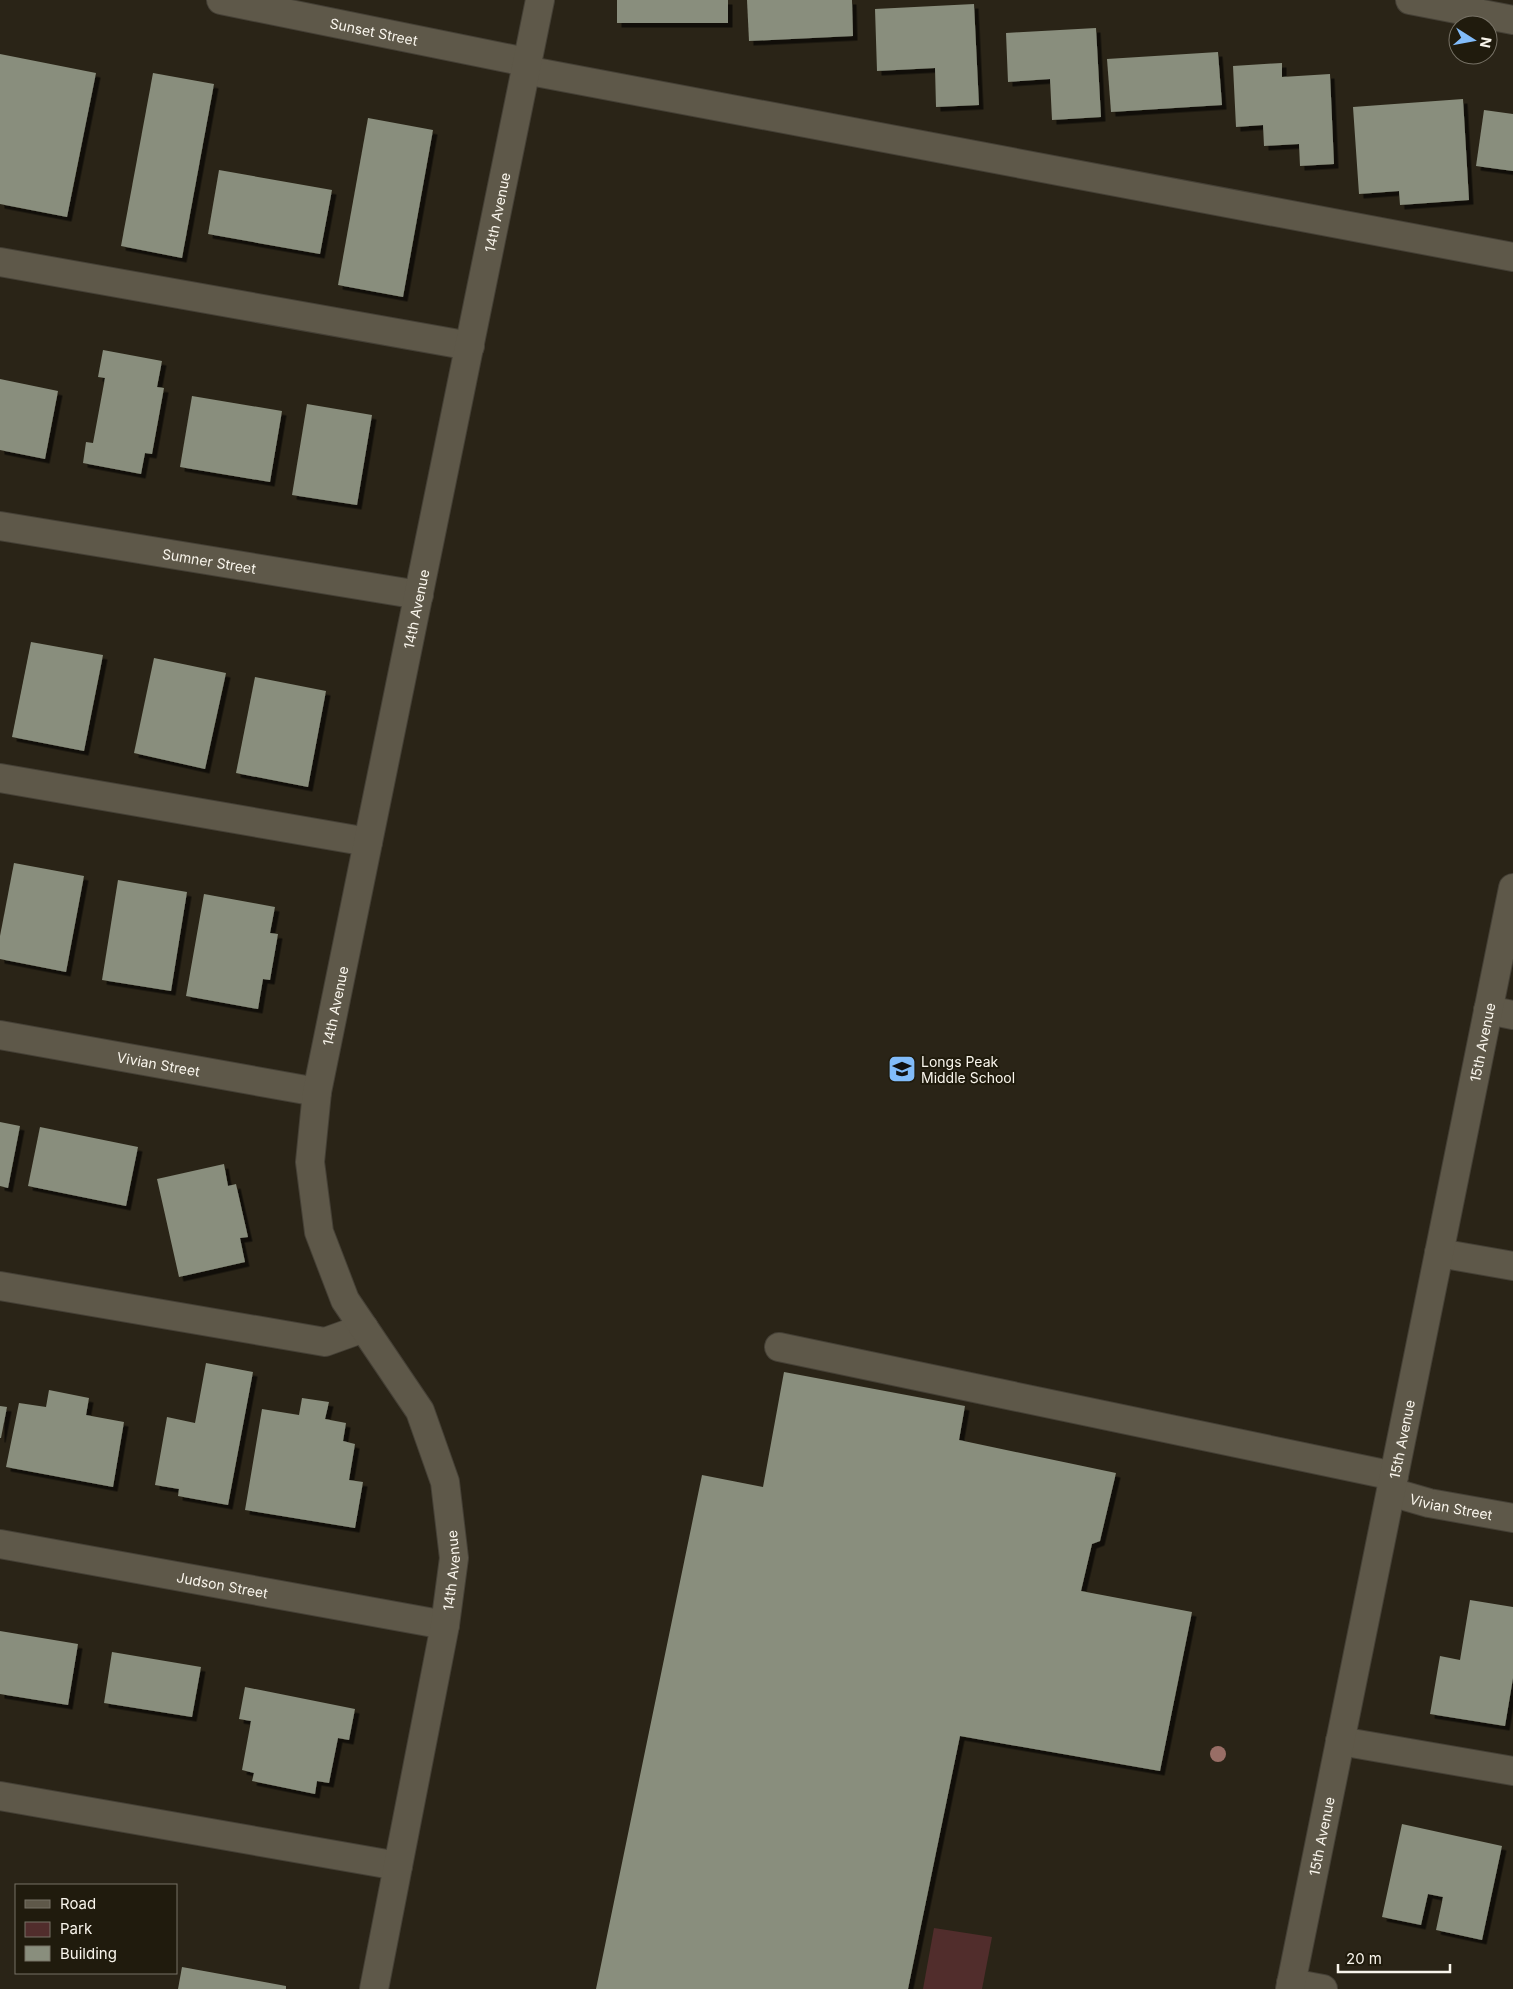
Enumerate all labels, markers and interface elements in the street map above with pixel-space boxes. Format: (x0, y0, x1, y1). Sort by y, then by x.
street label: Sunset Street (328, 14, 420, 48)
north arrow (1448, 15, 1498, 65)
text: N (1477, 36, 1496, 49)
street label: 14th Avenue (480, 171, 513, 253)
street label: Sumner Street (161, 544, 258, 577)
street label: 14th Avenue (399, 568, 432, 650)
street label: 14th Avenue (318, 964, 351, 1047)
street label: 15th Avenue (1465, 1001, 1498, 1083)
street label: Vivian Street (116, 1048, 202, 1079)
place label: Longs Peak Middle School (921, 1053, 1015, 1086)
school or university icon: Longs Peak Middle School (887, 1054, 917, 1084)
street label: 15th Avenue (1385, 1398, 1418, 1480)
street label: Vivian Street (1408, 1489, 1494, 1523)
street label: 14th Avenue (439, 1529, 463, 1612)
street label: Judson Street (175, 1568, 270, 1601)
street label: 15th Avenue (1305, 1795, 1337, 1877)
legend (15, 1884, 178, 1974)
text: Road (60, 1894, 96, 1913)
text: Park (60, 1919, 93, 1938)
scale bar (1338, 1942, 1450, 1974)
text: Building (60, 1944, 117, 1963)
text: 20 m (1346, 1949, 1382, 1968)

